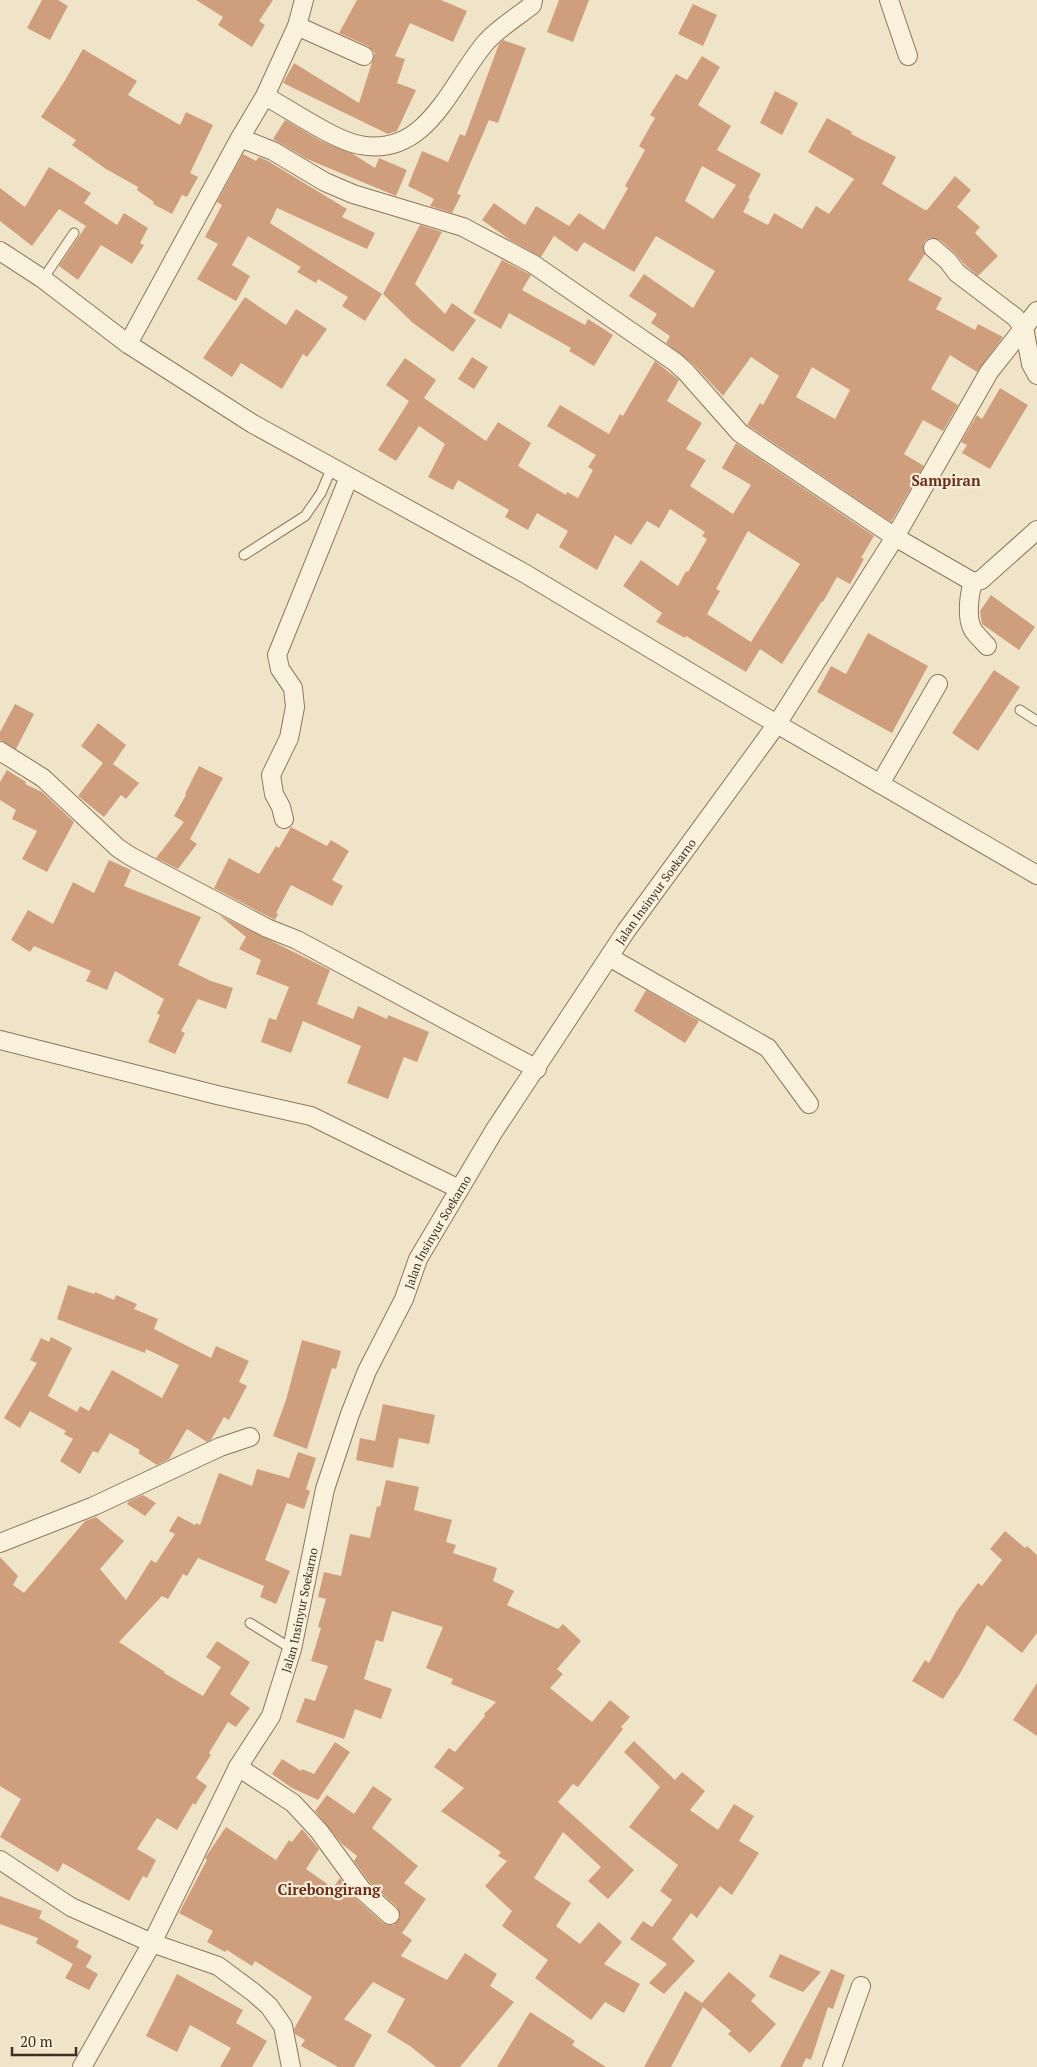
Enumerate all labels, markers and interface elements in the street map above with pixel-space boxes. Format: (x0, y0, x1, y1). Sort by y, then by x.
district label: Sampiran (911, 470, 981, 490)
street label: Jalan Insinyur Soekarno (612, 835, 699, 947)
street label: Jalan Insinyur Soekarno (401, 1172, 474, 1291)
street label: Jalan Insinyur Soekarno (278, 1546, 320, 1674)
district label: Cirebongirang (277, 1879, 381, 1899)
scale bar (12, 2024, 76, 2056)
text: 20 m (20, 2031, 53, 2051)

